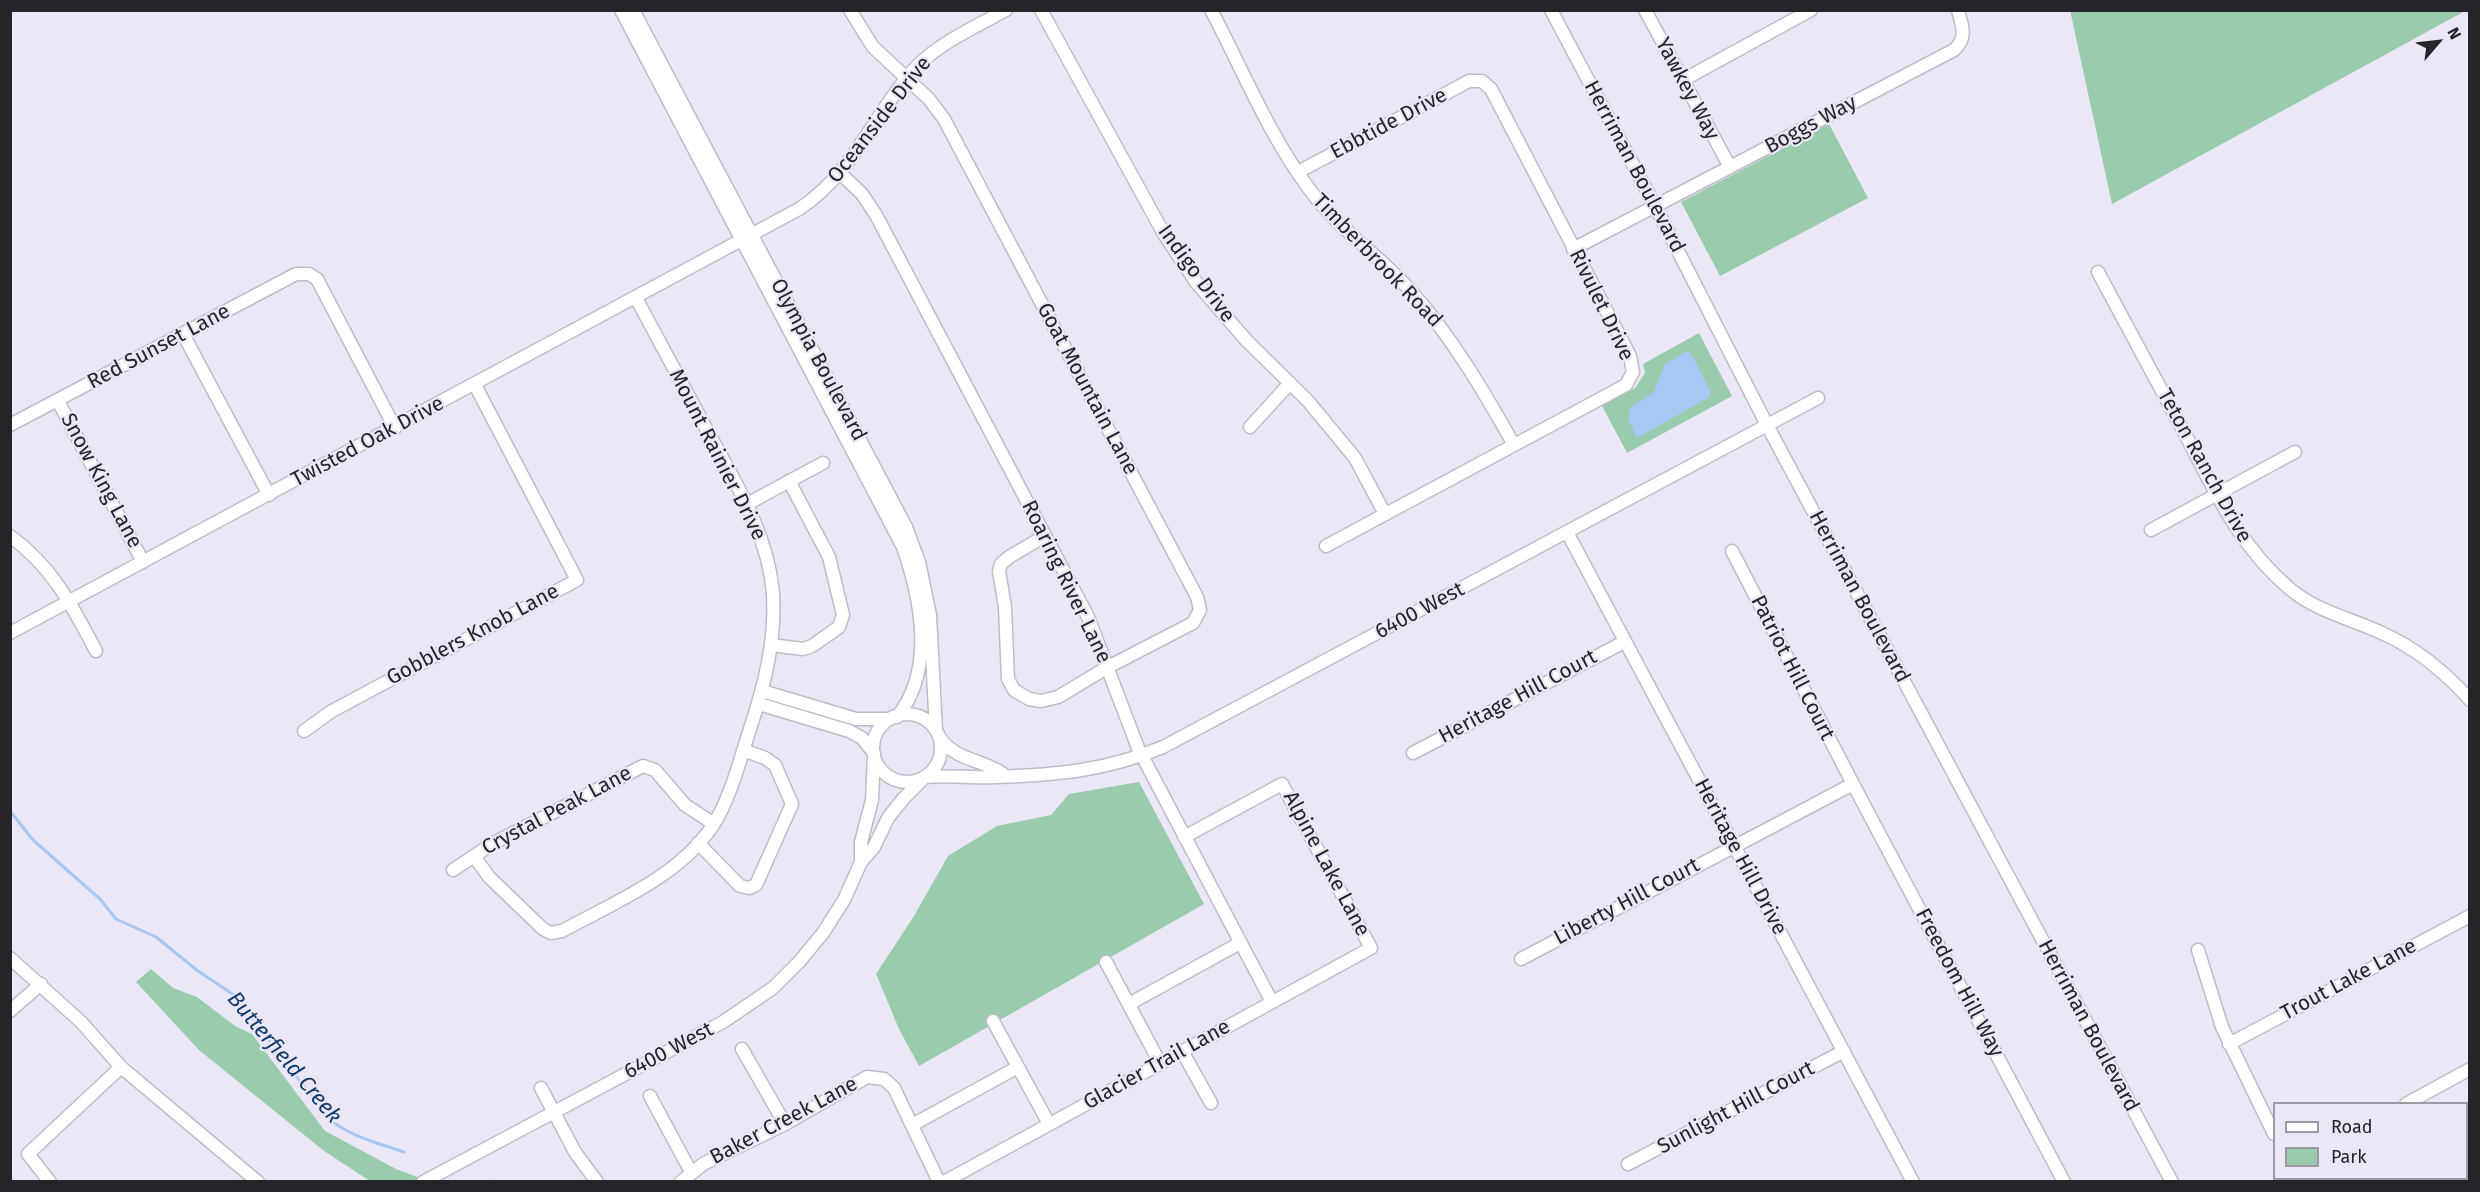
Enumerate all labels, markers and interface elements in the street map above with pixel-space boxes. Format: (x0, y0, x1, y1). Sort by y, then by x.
north arrow (2408, 12, 2468, 72)
text: N (2443, 24, 2465, 42)
street label: Yawkey Way (1650, 34, 1724, 144)
street label: Oceanside Drive (823, 52, 937, 188)
street label: Herriman Boulevard (1578, 77, 1690, 257)
street label: Ebbtide Drive (1326, 83, 1452, 165)
street label: Boggs Way (1761, 90, 1861, 160)
street label: Timberbrook Road (1307, 189, 1447, 333)
street label: Indigo Drive (1152, 220, 1240, 328)
street label: Rivulet Drive (1563, 245, 1639, 365)
street label: Olympia Boulevard (765, 274, 871, 446)
street label: Red Sunset Lane (83, 299, 235, 395)
street label: Goat Mountain Lane (1031, 299, 1143, 479)
street label: Mount Rainier Drive (663, 365, 771, 545)
street label: Teton Ranch Drive (2151, 385, 2257, 547)
street label: Twisted Oak Drive (287, 391, 449, 493)
street label: Snow King Lane (55, 409, 147, 553)
street label: Roaring River Lane (1016, 496, 1116, 668)
street label: Herriman Boulevard (1803, 507, 1915, 687)
street label: 6400 West (1371, 577, 1469, 645)
street label: Gobblers Knob Lane (383, 579, 563, 691)
street label: Patriot Hill Court (1745, 591, 1839, 745)
street label: Heritage Hill Court (1435, 645, 1601, 749)
street label: Crystal Peak Lane (478, 761, 636, 861)
street label: Heritage Hill Drive (1688, 775, 1792, 939)
street label: Alpine Lake Lane (1277, 787, 1375, 941)
street label: Liberty Hill Court (1550, 853, 1704, 951)
street label: Freedom Hill Way (1909, 904, 2009, 1062)
street label: Trout Lake Lane (2277, 934, 2421, 1026)
street label: Herriman Boulevard (2032, 936, 2144, 1116)
water label: Butterfield Creek (221, 987, 347, 1129)
street label: Glacier Trail Lane (1079, 1014, 1235, 1116)
street label: 6400 West (620, 1017, 718, 1085)
street label: Sunlight Hill Court (1653, 1056, 1819, 1160)
street label: Baker Creek Lane (706, 1072, 862, 1170)
legend (2273, 1102, 2468, 1180)
text: Road (2331, 1116, 2373, 1138)
text: Park (2331, 1146, 2366, 1168)

